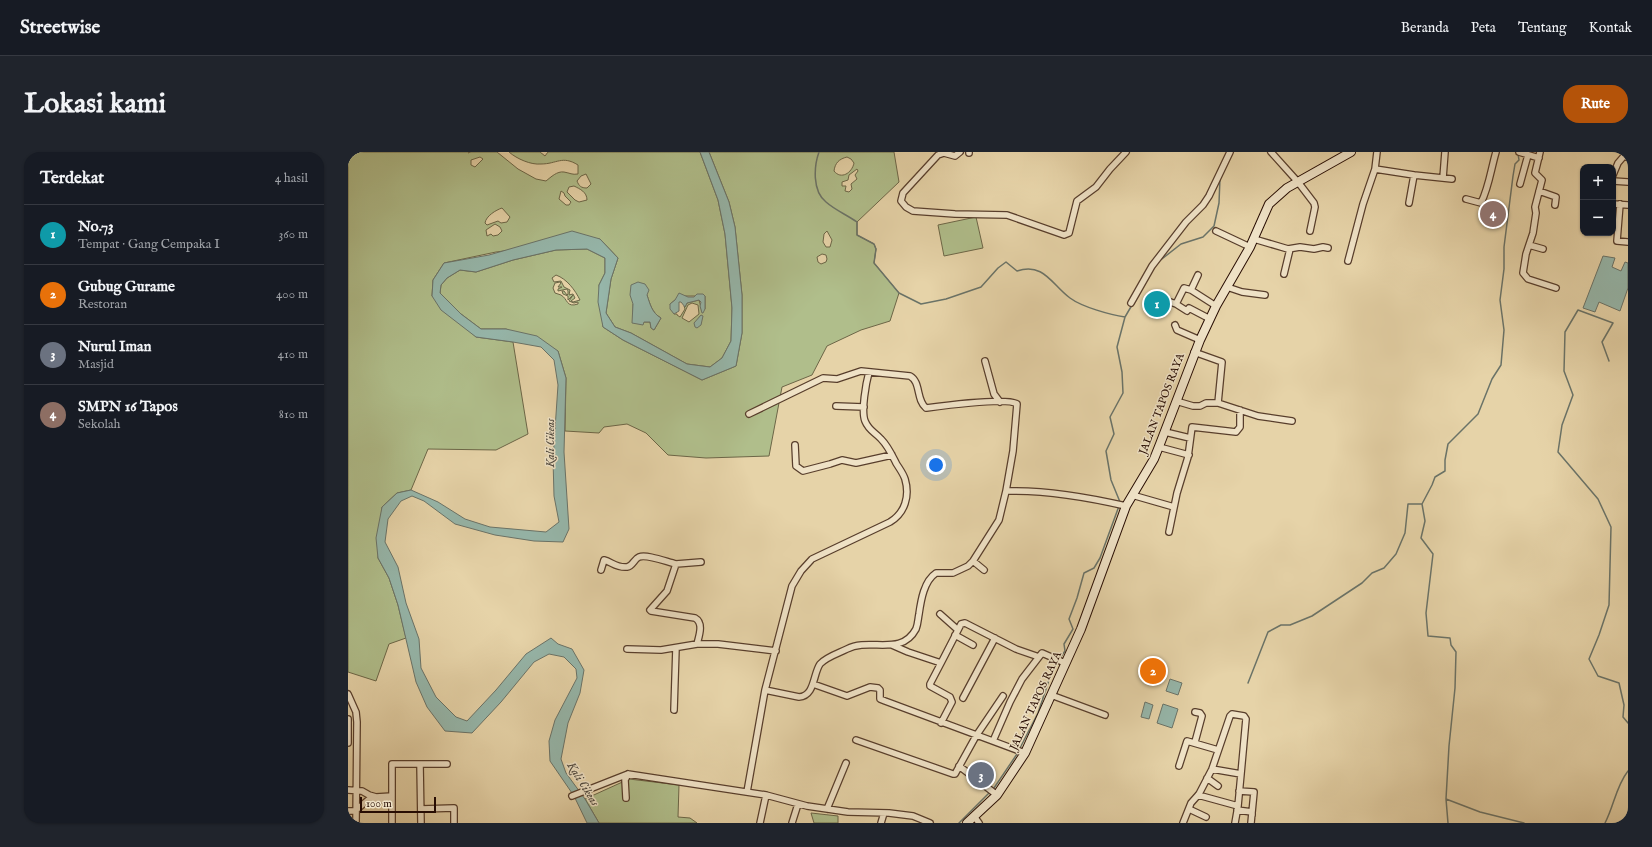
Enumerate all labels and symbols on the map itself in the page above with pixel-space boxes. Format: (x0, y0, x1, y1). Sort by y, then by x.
pin: 4 (1480, 199, 1506, 229)
pin: 1 (1144, 289, 1170, 319)
street label: JALAN TAPOS RAYA (1135, 351, 1188, 459)
water label: Kali Cikeas (543, 418, 558, 468)
your location (926, 455, 946, 475)
street label: JALAN TAPOS RAYA (1006, 649, 1065, 755)
pin: 2 (1140, 656, 1166, 686)
water label: Kali Cikeas (563, 758, 603, 809)
pin: 3 (968, 760, 994, 790)
scale bar (360, 795, 436, 814)

